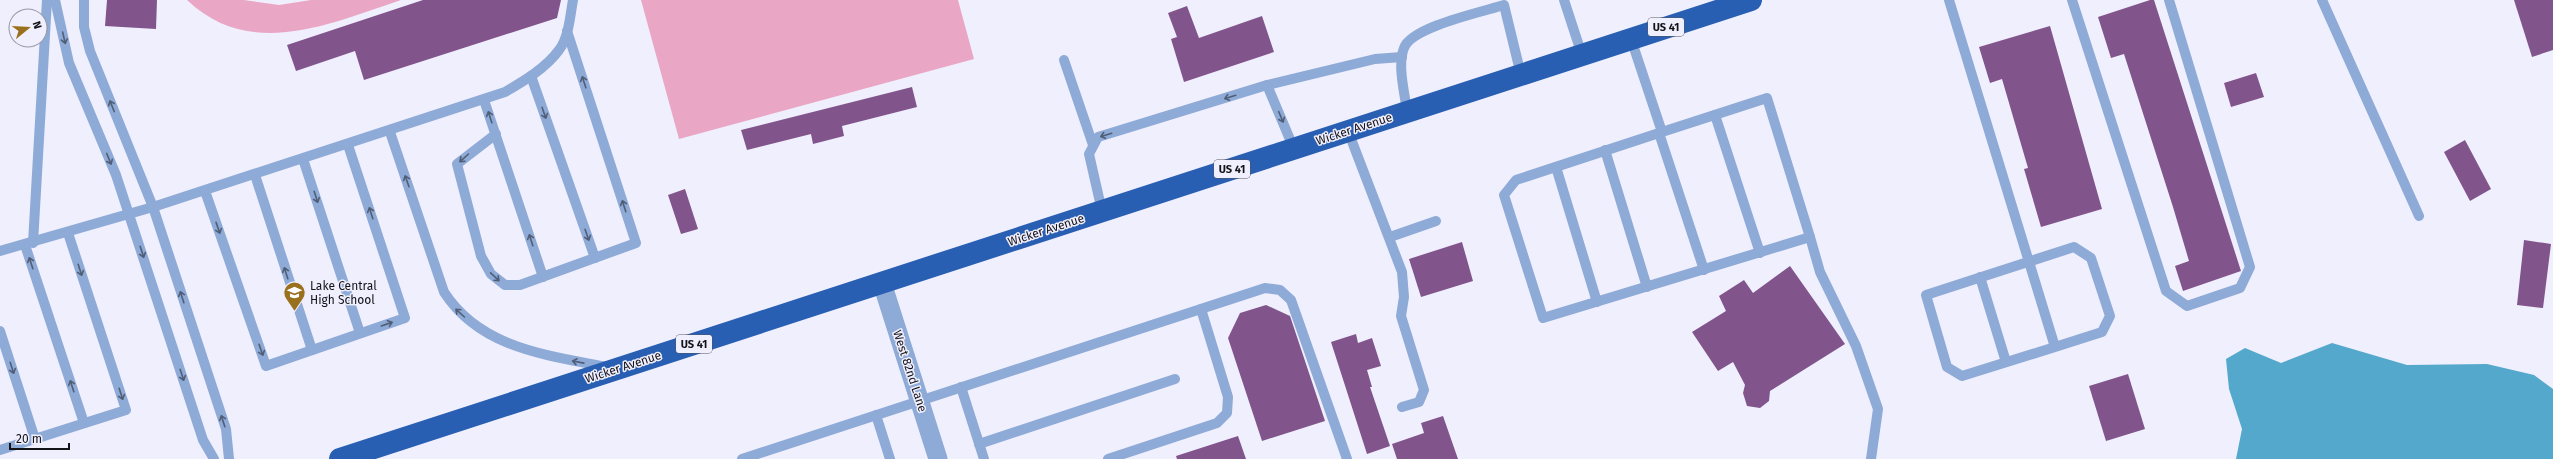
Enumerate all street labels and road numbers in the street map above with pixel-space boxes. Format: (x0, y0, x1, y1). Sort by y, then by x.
road number: US 41 (1648, 18, 1684, 36)
street label: Wicker Avenue (1314, 110, 1394, 148)
road number: US 41 (1214, 160, 1250, 178)
street label: Wicker Avenue (1006, 211, 1086, 249)
street label: West 82nd Lane (890, 328, 930, 414)
road number: US 41 (676, 335, 712, 353)
street label: Wicker Avenue (583, 348, 663, 386)

